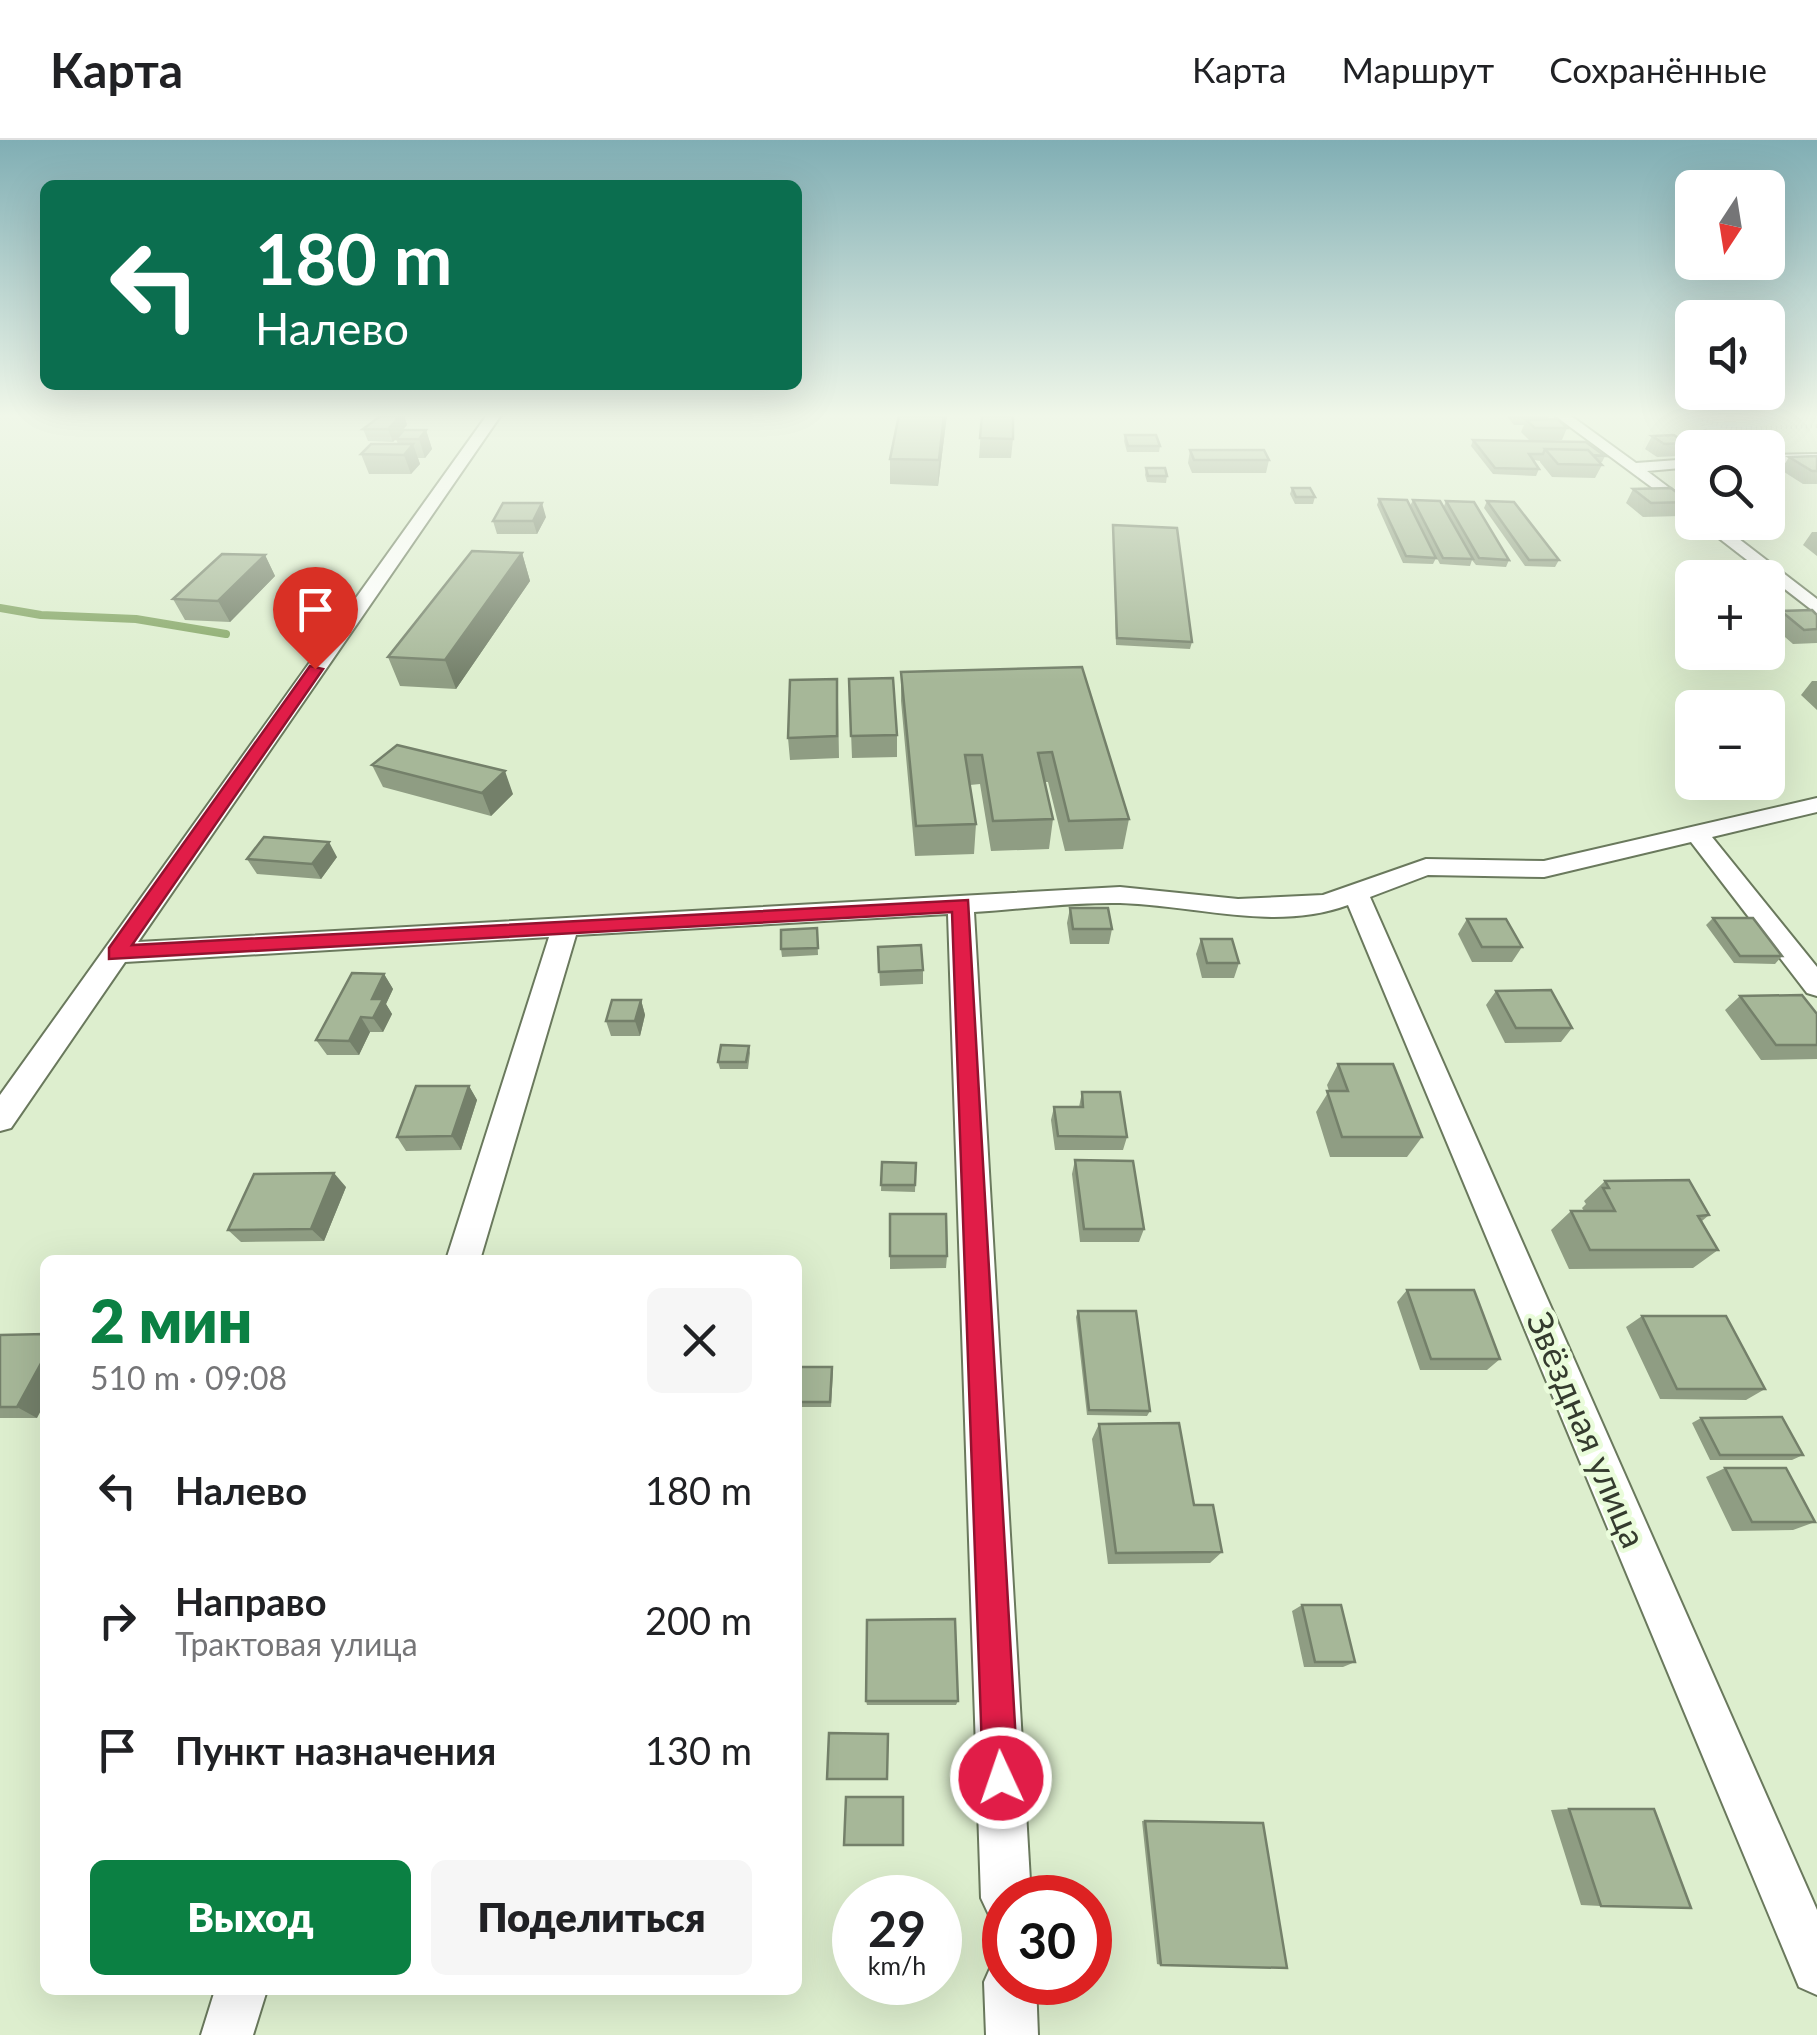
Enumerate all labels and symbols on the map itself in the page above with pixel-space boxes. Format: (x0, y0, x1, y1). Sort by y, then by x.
north arrow (1675, 170, 1785, 280)
pin (273, 567, 358, 670)
street label: Звёздная улица (1519, 1305, 1656, 1553)
position arrow (949, 1726, 1053, 1830)
speed limit sign: 30 (982, 1875, 1112, 2005)

